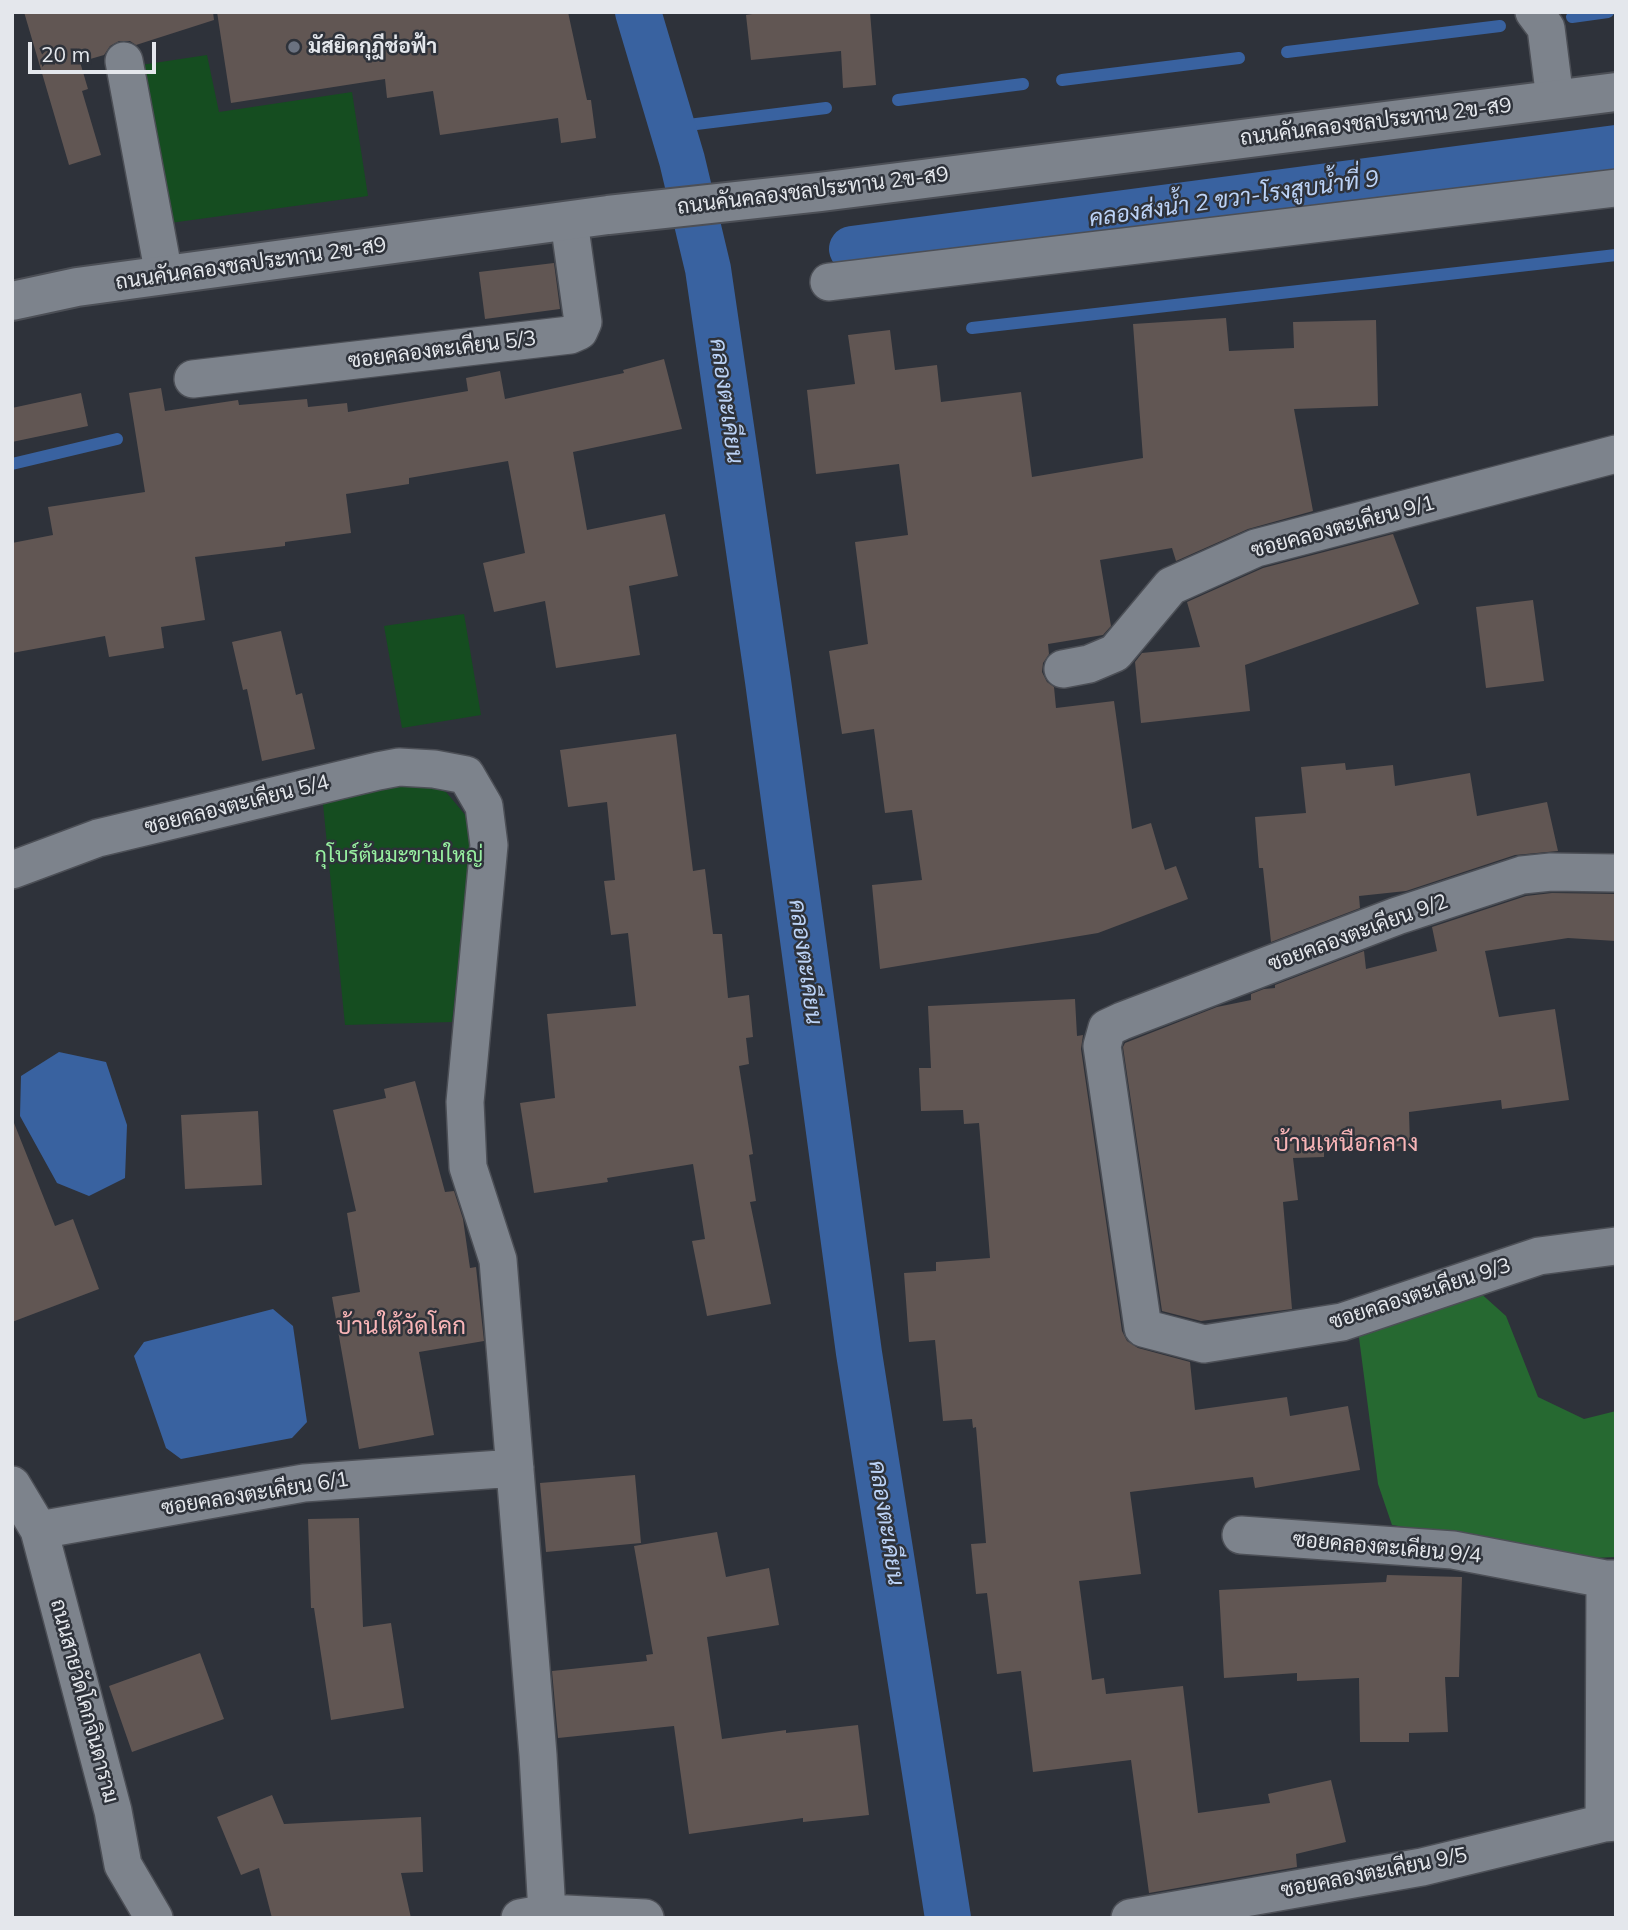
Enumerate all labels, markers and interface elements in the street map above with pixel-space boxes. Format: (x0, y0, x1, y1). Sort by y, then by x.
scale bar (32, 28, 159, 72)
place label: มัสยิดกุฎีช่อฟ้า (308, 34, 437, 60)
marker: มัสยิดกุฎีช่อฟ้า (286, 39, 302, 55)
text: 20 m (41, 41, 90, 67)
street label: ถนนคันคลองชลประทาน 2ข-ส9 (1239, 93, 1513, 151)
street label: ถนนคันคลองชลประทาน 2ข-ส9 (676, 162, 950, 220)
water label: คลองส่งน้ำ 2 ขวา-โรงสูบน้ำที่ 9 (1087, 165, 1381, 233)
street label: ถนนคันคลองชลประทาน 2ข-ส9 (114, 232, 388, 296)
street label: ซอยคลองตะเคียน 5/3 (347, 326, 537, 374)
water label: คลองตะเคียน (704, 337, 748, 465)
street label: ซอยคลองตะเคียน 9/1 (1248, 490, 1438, 564)
street label: ซอยคลองตะเคียน 5/4 (142, 770, 332, 840)
park label: กุโบร์ต้นมะขามใหญ่ (315, 843, 483, 869)
street label: ซอยคลองตะเคียน 9/2 (1265, 889, 1451, 977)
water label: คลองตะเคียน (783, 898, 827, 1026)
district label: บ้านเหนือกลาง (1274, 1130, 1418, 1158)
street label: ซอยคลองตะเคียน 9/3 (1326, 1253, 1514, 1335)
district label: บ้านใต้วัดโคก (336, 1313, 466, 1341)
water label: คลองตะเคียน (862, 1459, 910, 1587)
street label: ซอยคลองตะเคียน 6/1 (160, 1467, 350, 1521)
street label: ซอยคลองตะเคียน 9/4 (1292, 1527, 1482, 1569)
street label: ถนนสายวัดโคกจินดาราม (45, 1596, 123, 1806)
street label: ซอยคลองตะเคียน 9/5 (1279, 1843, 1469, 1903)

